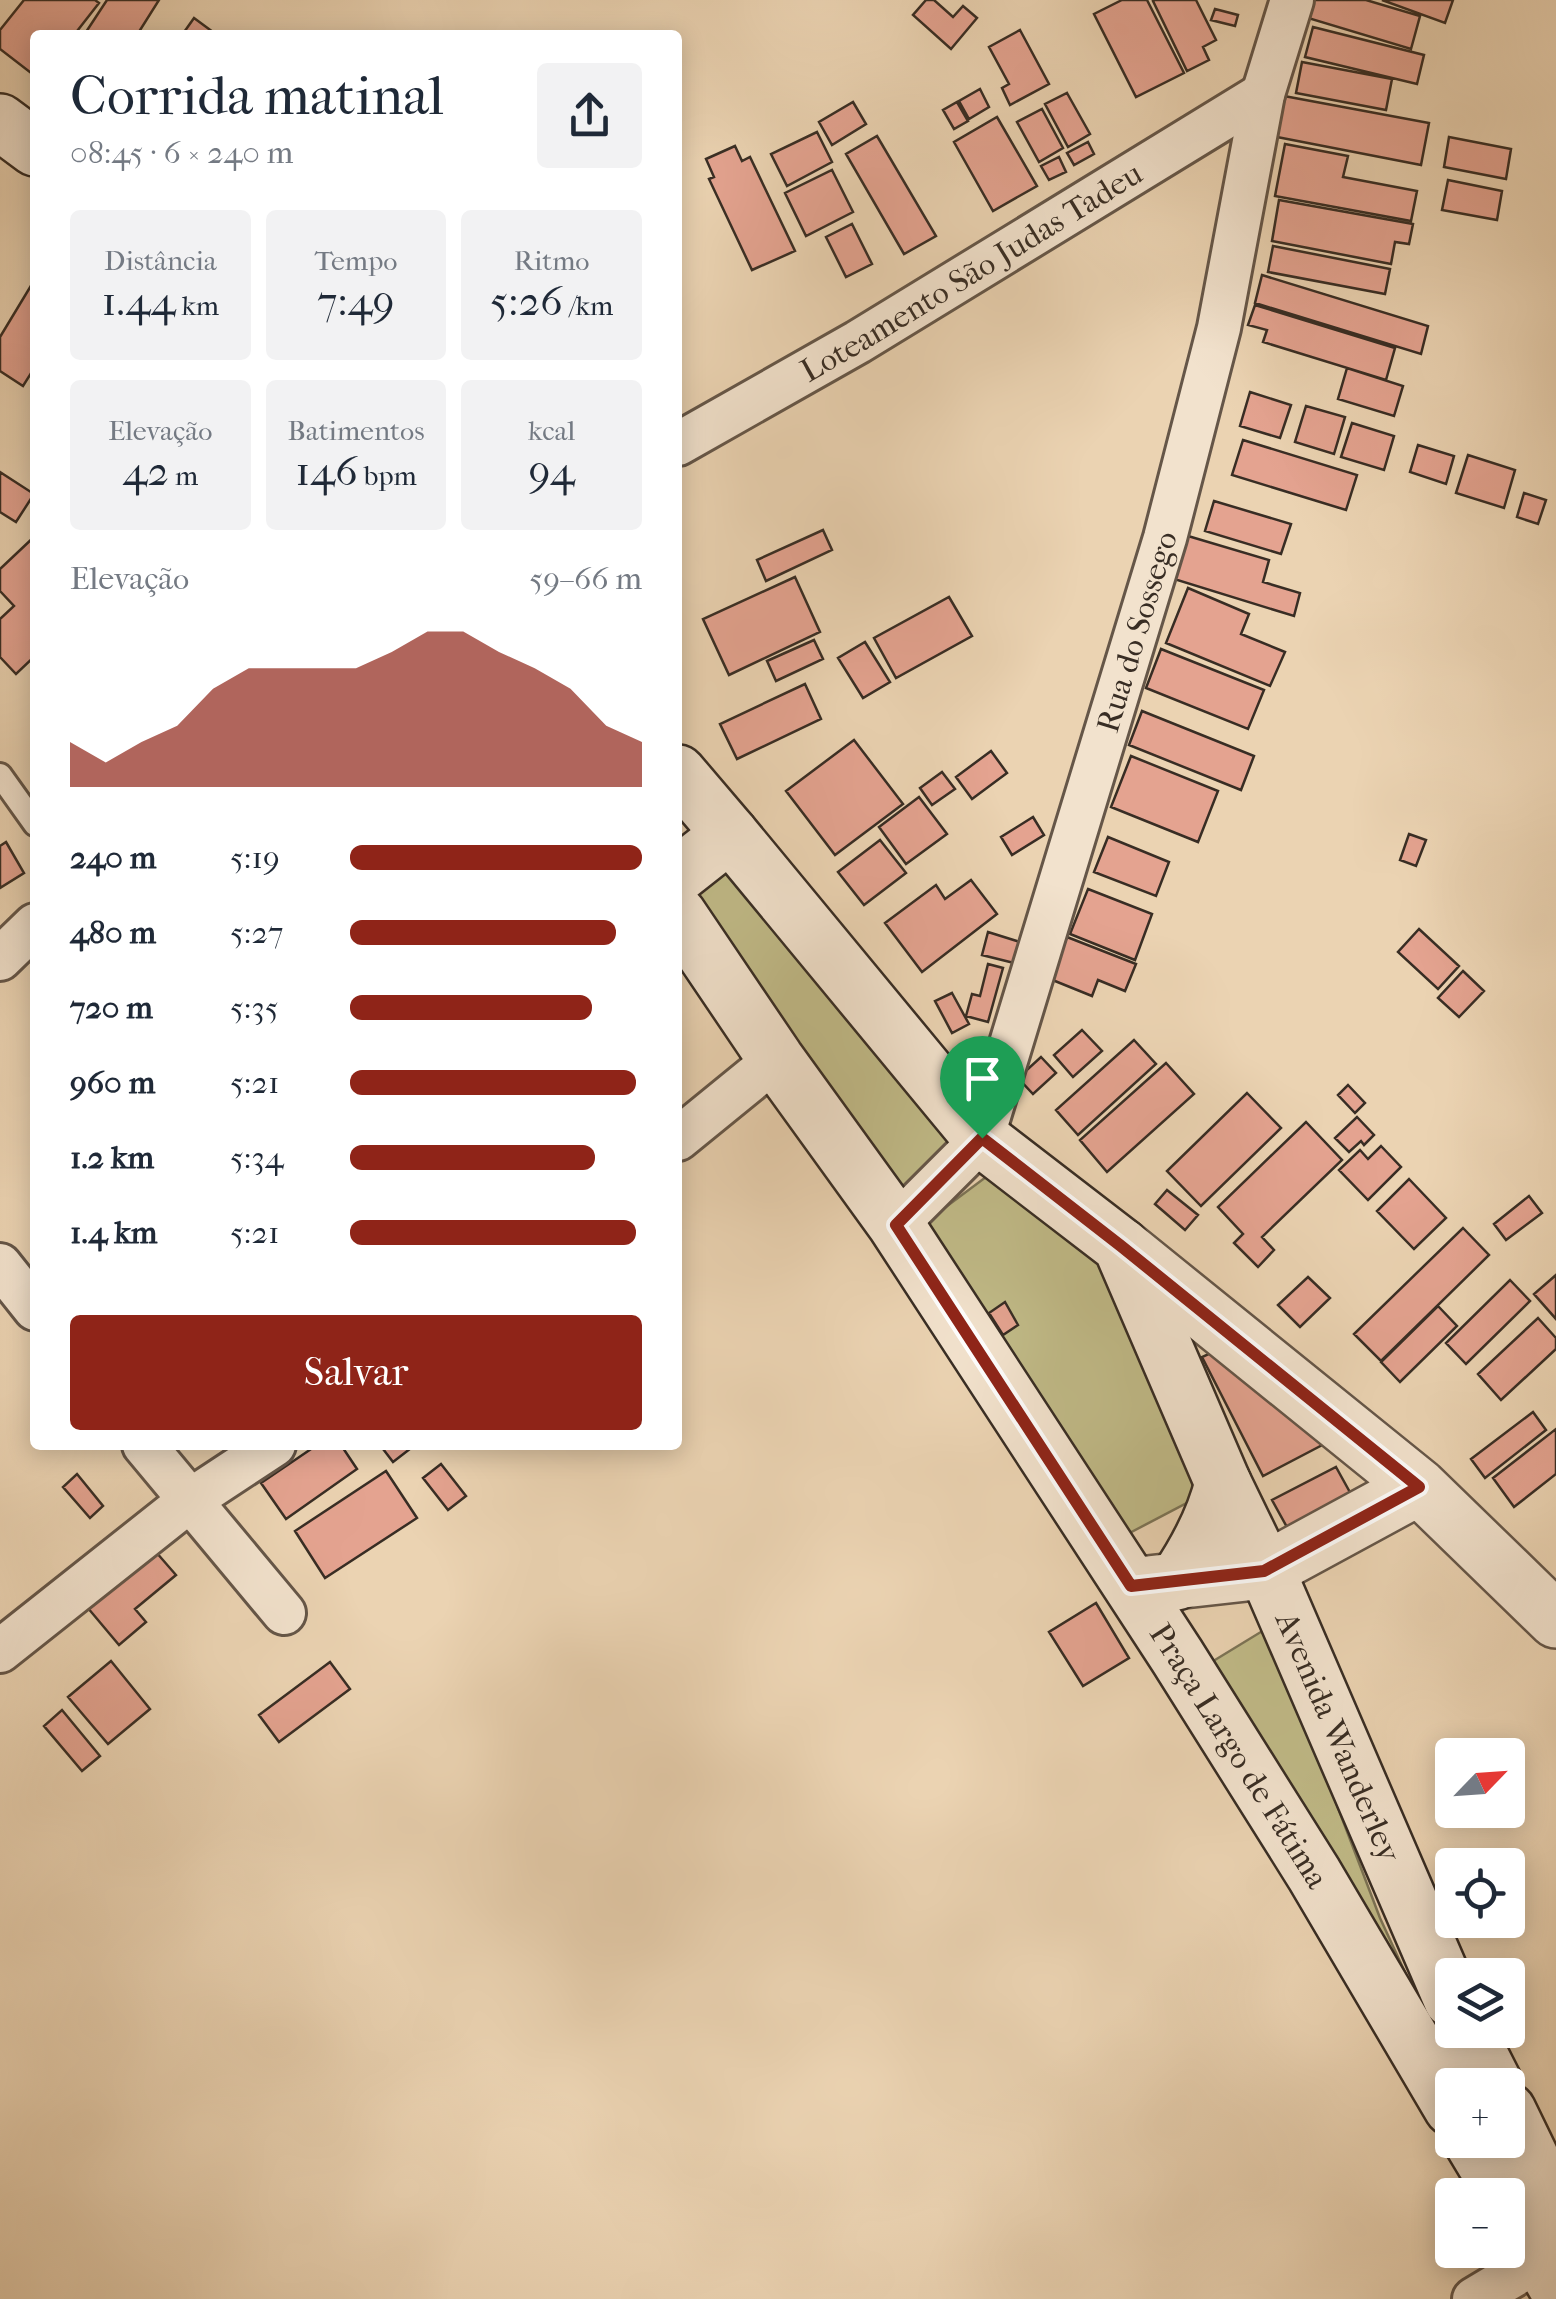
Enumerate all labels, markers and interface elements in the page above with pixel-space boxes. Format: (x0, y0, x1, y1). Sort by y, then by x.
button: share (537, 63, 642, 168)
text: Corrida matinal (70, 64, 444, 128)
text: 08:45 · 6 × 240 m (70, 134, 293, 171)
street label: Loteamento São Judas Tadeu (794, 155, 1149, 390)
text: Distância (104, 244, 217, 277)
text: Tempo (314, 244, 398, 277)
text: Ritmo (514, 244, 590, 277)
text: 1.44 (101, 277, 175, 326)
text: 7:49 (317, 277, 395, 326)
text: 5:26 (490, 277, 563, 326)
text: km (175, 289, 219, 322)
text: /km (563, 289, 613, 322)
text: Elevação (108, 414, 213, 447)
text: Batimentos (287, 414, 425, 447)
text: kcal (528, 414, 575, 447)
text: 42 (122, 447, 169, 496)
text: 146 (295, 447, 358, 496)
text: 94 (528, 447, 575, 496)
text: m (169, 459, 198, 492)
text: bpm (358, 459, 417, 492)
street label: Rua do Sossego (1089, 527, 1185, 737)
text: Elevação (70, 560, 189, 597)
text: 59–66 m (529, 560, 642, 597)
text: 240 m (70, 839, 156, 876)
text: 5:19 (230, 839, 280, 876)
text: 480 m (70, 914, 156, 951)
text: 5:27 (230, 914, 283, 951)
text: 720 m (70, 989, 153, 1026)
text: 5:35 (230, 989, 279, 1026)
pin (940, 1036, 1025, 1139)
icon: arrive (955, 1051, 1010, 1106)
text: 960 m (70, 1064, 155, 1101)
text: 5:21 (230, 1064, 279, 1101)
text: 1.2 km (70, 1139, 154, 1176)
text: 5:34 (230, 1139, 284, 1176)
text: 1.4 km (70, 1214, 157, 1251)
text: 5:21 (230, 1214, 279, 1251)
button: Salvar (70, 1315, 642, 1430)
street label: Avenida Wanderley (1267, 1605, 1408, 1868)
street label: Praça Largo de Fátima (1142, 1617, 1337, 1896)
north arrow (1435, 1738, 1525, 1828)
map controls (1435, 1738, 1525, 2268)
button: locate (1435, 1848, 1525, 1938)
button: layers (1435, 1958, 1525, 2048)
button: + (1435, 2068, 1525, 2158)
button: − (1435, 2178, 1525, 2268)

